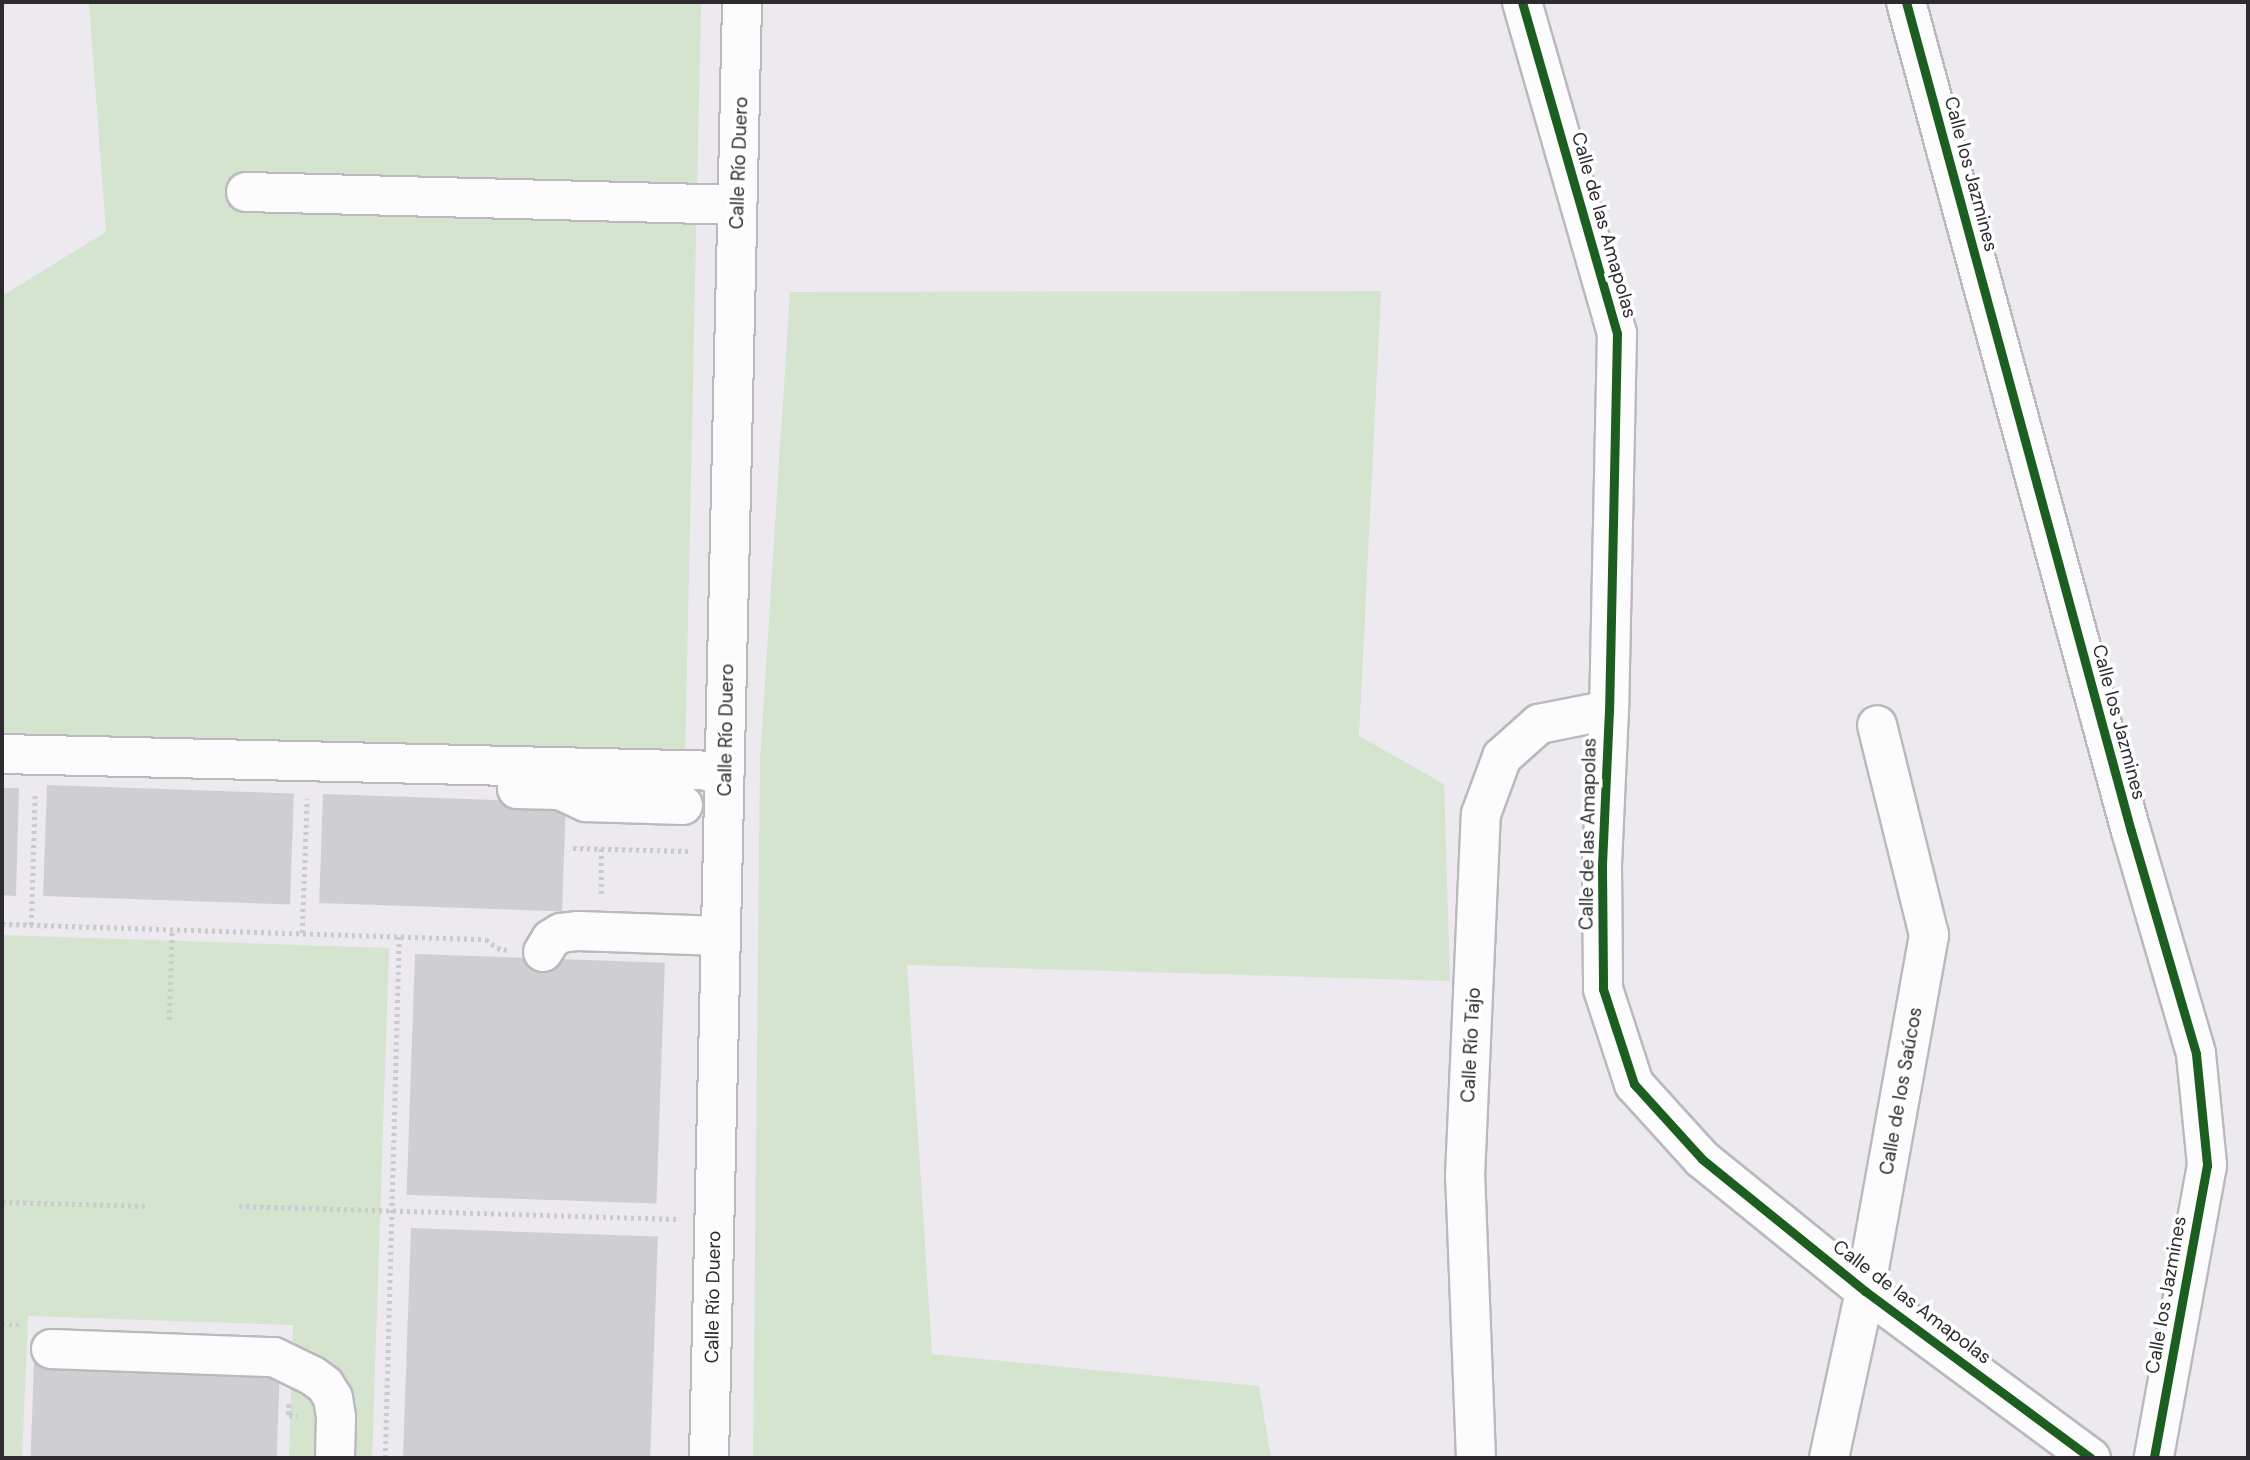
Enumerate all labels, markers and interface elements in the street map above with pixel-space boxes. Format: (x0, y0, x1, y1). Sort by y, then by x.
street label: Calle los Jazmines (1939, 94, 2003, 254)
street label: Calle Río Duero (725, 96, 753, 230)
street label: Calle de las Amapolas (1567, 129, 1641, 321)
street label: Calle los Jazmines (2087, 642, 2151, 802)
street label: Calle Río Duero (713, 663, 739, 797)
street label: Calle de las Amapolas (1575, 738, 1601, 930)
street label: Calle Río Tajo (1457, 987, 1485, 1103)
street label: Calle de los Saúcos (1875, 1005, 1927, 1177)
street label: Calle los Jazmines (2141, 1214, 2191, 1376)
street label: Calle Río Duero (700, 1230, 726, 1364)
street label: Calle de las Amapolas (1828, 1235, 1996, 1369)

